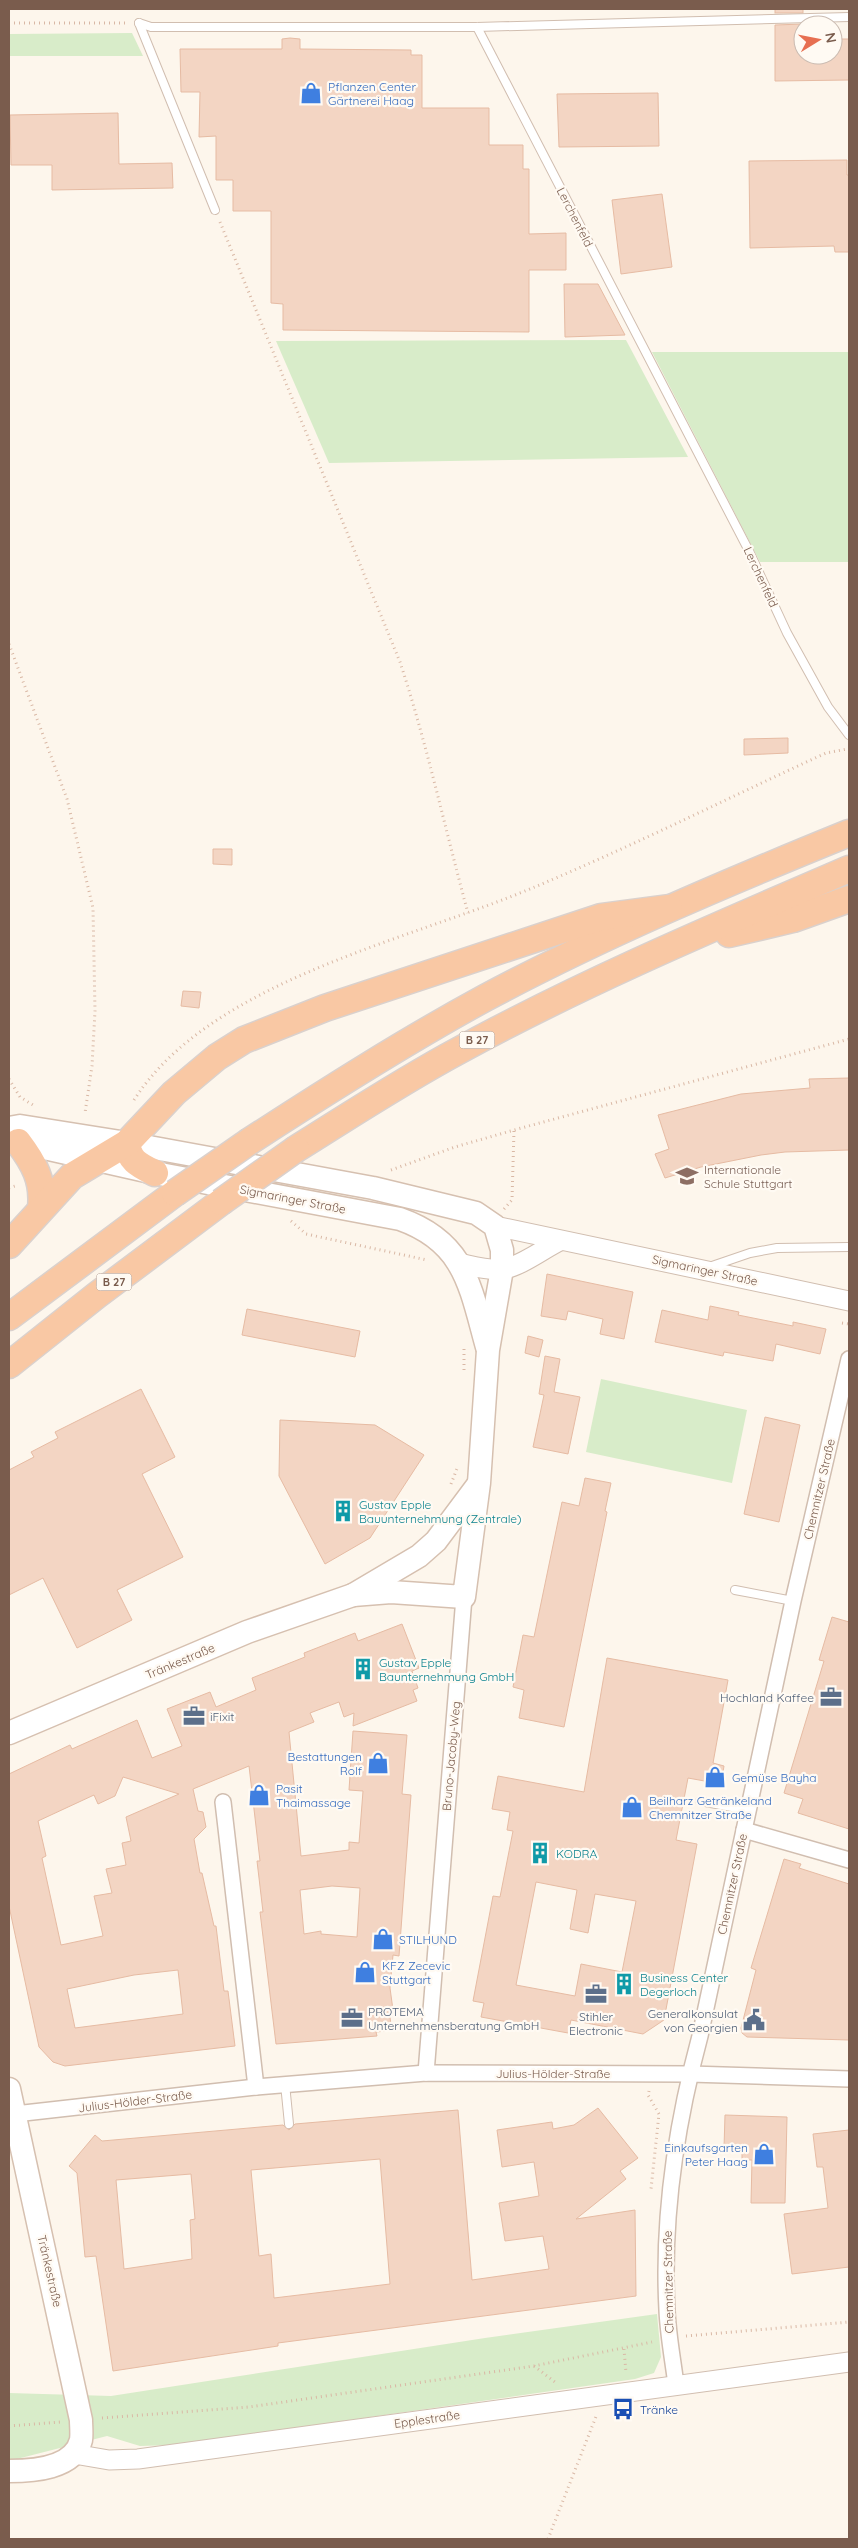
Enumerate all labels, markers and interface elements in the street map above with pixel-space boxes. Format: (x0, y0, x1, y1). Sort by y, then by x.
north arrow (793, 15, 843, 65)
text: N (821, 31, 841, 44)
place label: Pflanzen Center Gärtnerei Haag (328, 79, 416, 108)
shop icon: Pflanzen Center Gärtnerei Haag (298, 80, 324, 106)
street label: Lerchenfeld (554, 185, 596, 249)
street label: Lerchenfeld (741, 544, 781, 610)
road number: B 27 (460, 1032, 494, 1048)
place label: Internationale Schule Stuttgart (704, 1162, 792, 1191)
school or university icon: Internationale Schule Stuttgart (674, 1163, 700, 1189)
street label: Sigmaringer Straße (239, 1181, 347, 1217)
street label: Sigmaringer Straße (651, 1251, 759, 1289)
road number: B 27 (96, 1274, 132, 1290)
street label: Chemnitzer Straße (800, 1437, 838, 1541)
place label: Gustav Epple Bauunternehmung (Zentrale) (359, 1497, 522, 1526)
building icon: Gustav Epple Bauunternehmung (Zentrale) (330, 1498, 356, 1524)
street label: Tränkestraße (143, 1640, 217, 1682)
place label: Gustav Epple Baunternehmung GmbH (379, 1655, 514, 1684)
building icon: Gustav Epple Baunternehmung GmbH (350, 1656, 376, 1682)
office icon: Hochland Kaffee (818, 1684, 844, 1710)
place label: Hochland Kaffee (720, 1690, 814, 1705)
street label: Bruno-Jacoby-Weg (439, 1700, 463, 1812)
office icon: iFixit (181, 1703, 207, 1729)
place label: iFixit (210, 1709, 234, 1724)
place label: Bestattungen Rolf (288, 1749, 363, 1778)
shop icon: Bestattungen Rolf (365, 1750, 391, 1776)
shop icon: Gemüse Bayha (702, 1764, 728, 1790)
place label: Gemüse Bayha (732, 1770, 817, 1785)
place label: Pasit Thaimassage (276, 1781, 351, 1810)
shop icon: Pasit Thaimassage (246, 1782, 272, 1808)
place label: Beilharz Getränkeland Chemnitzer Straße (649, 1793, 772, 1822)
shop icon: Beilharz Getränkeland Chemnitzer Straße (619, 1794, 645, 1820)
street label: Chemnitzer Straße (714, 1832, 750, 1936)
building icon: KODRA (527, 1840, 553, 1866)
place label: KODRA (556, 1846, 598, 1861)
shop icon: STILHUND (370, 1926, 396, 1952)
place label: STILHUND (399, 1932, 457, 1947)
place label: KFZ Zecevic Stuttgart (382, 1958, 450, 1987)
shop icon: KFZ Zecevic Stuttgart (352, 1959, 378, 1985)
place label: Business Center Degerloch (640, 1970, 728, 1999)
building icon: Business Center Degerloch (611, 1971, 637, 1997)
office icon: Stihler Electronic (583, 1981, 609, 2007)
place label: PROTEMA Unternehmensberatung GmbH (368, 2004, 539, 2033)
office icon: PROTEMA Unternehmensberatung GmbH (339, 2005, 365, 2031)
place label: Generalkonsulat von Georgien (648, 2006, 738, 2035)
public building icon: Generalkonsulat von Georgien (741, 2007, 767, 2033)
place label: Stihler Electronic (569, 2009, 623, 2038)
street label: Julius-Hölder-Straße (496, 2066, 611, 2081)
street label: Julius-Hölder-Straße (77, 2087, 193, 2115)
place label: Einkaufsgarten Peter Haag (664, 2140, 748, 2169)
shop icon: Einkaufsgarten Peter Haag (751, 2141, 777, 2167)
street label: Chemnitzer Straße (660, 2230, 676, 2334)
street label: Tränkestraße (34, 2233, 66, 2309)
bus stop icon: Tränke (610, 2396, 636, 2422)
place label: Tränke (640, 2402, 678, 2417)
street label: Epplestraße (393, 2407, 461, 2431)

